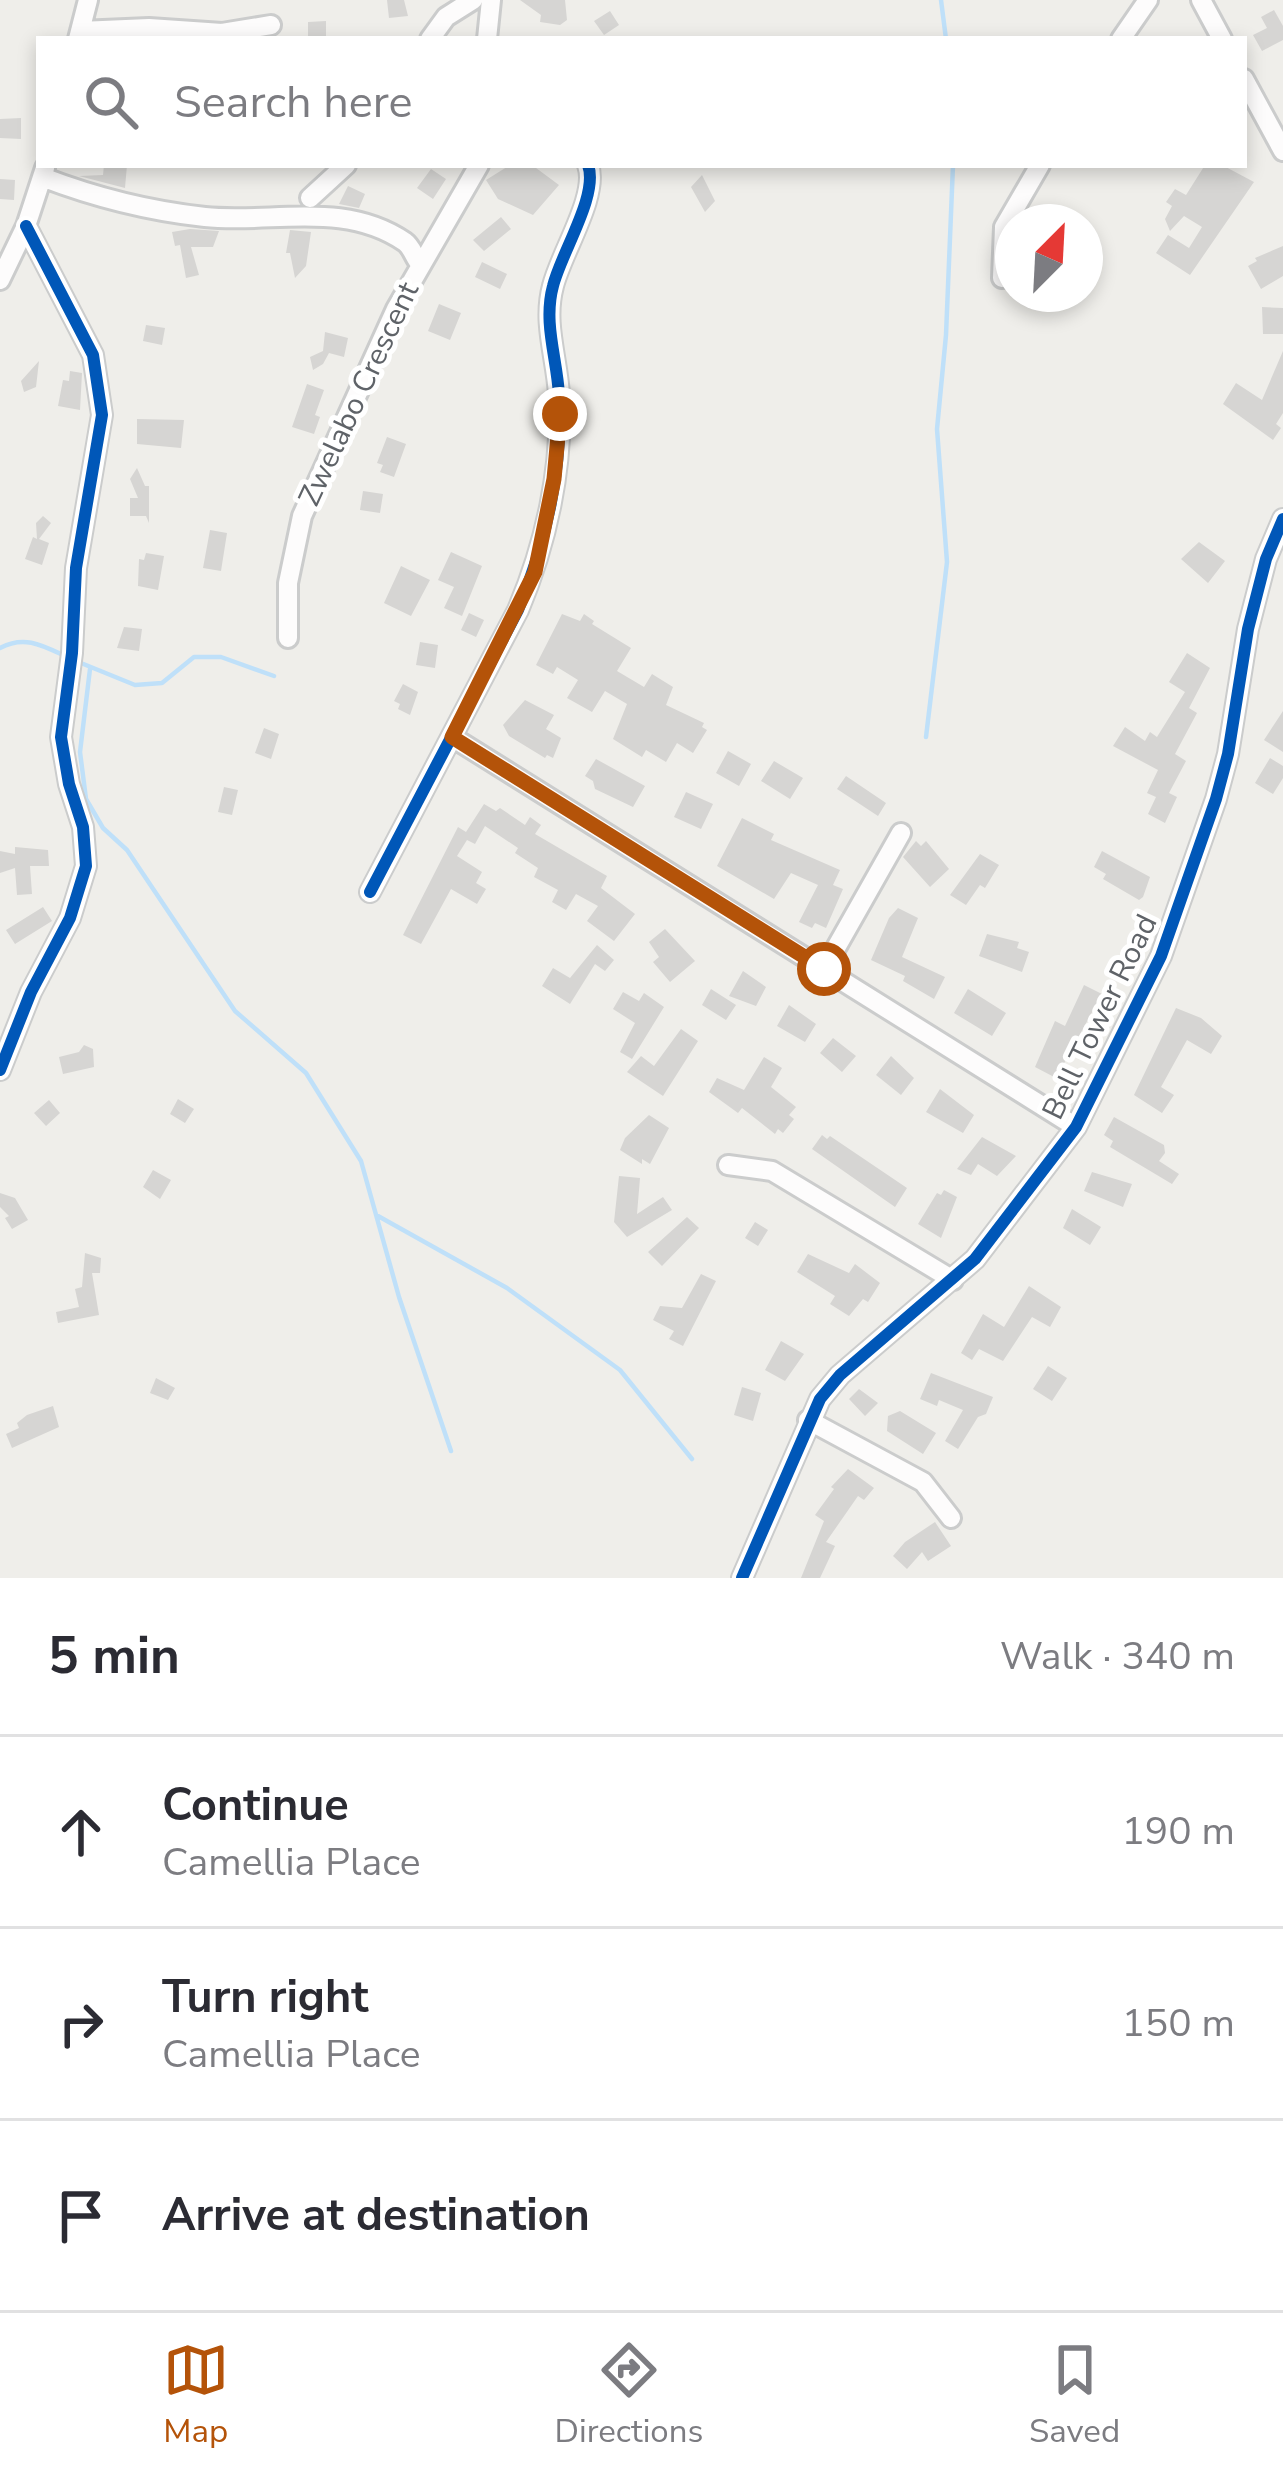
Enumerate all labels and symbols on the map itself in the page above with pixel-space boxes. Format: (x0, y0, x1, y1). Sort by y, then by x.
north arrow (995, 204, 1103, 312)
street label: Zwelabo Crescent (289, 275, 429, 513)
route end (533, 387, 587, 441)
street label: Bell Tower Road (1033, 908, 1167, 1126)
route start (797, 942, 851, 996)

